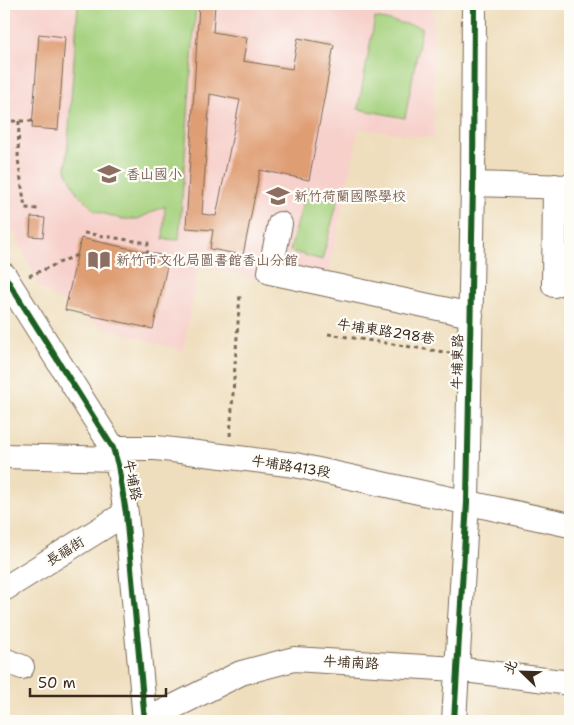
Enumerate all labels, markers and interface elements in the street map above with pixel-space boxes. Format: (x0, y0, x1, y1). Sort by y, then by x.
school or university icon: 香山國小 (96, 161, 122, 187)
place label: 香山國小 (126, 165, 182, 183)
school or university icon: 新竹荷蘭國際學校 (265, 183, 291, 209)
place label: 新竹荷蘭國際學校 (294, 187, 406, 205)
library icon: 新竹市文化局圖書館香山分館 (86, 247, 112, 273)
place label: 新竹市文化局圖書館香山分館 (116, 251, 298, 269)
street label: 牛埔東路298巷 (336, 314, 437, 348)
street label: 牛埔東路 (448, 334, 466, 390)
street label: 牛埔路413段 (250, 451, 332, 481)
street label: 牛埔路 (120, 458, 146, 502)
street label: 長福街 (42, 532, 88, 570)
north arrow (496, 648, 546, 698)
street label: 牛埔南路 (323, 652, 379, 672)
text: 北 (499, 657, 521, 677)
scale bar (30, 665, 166, 697)
text: 50 m (38, 673, 76, 693)

